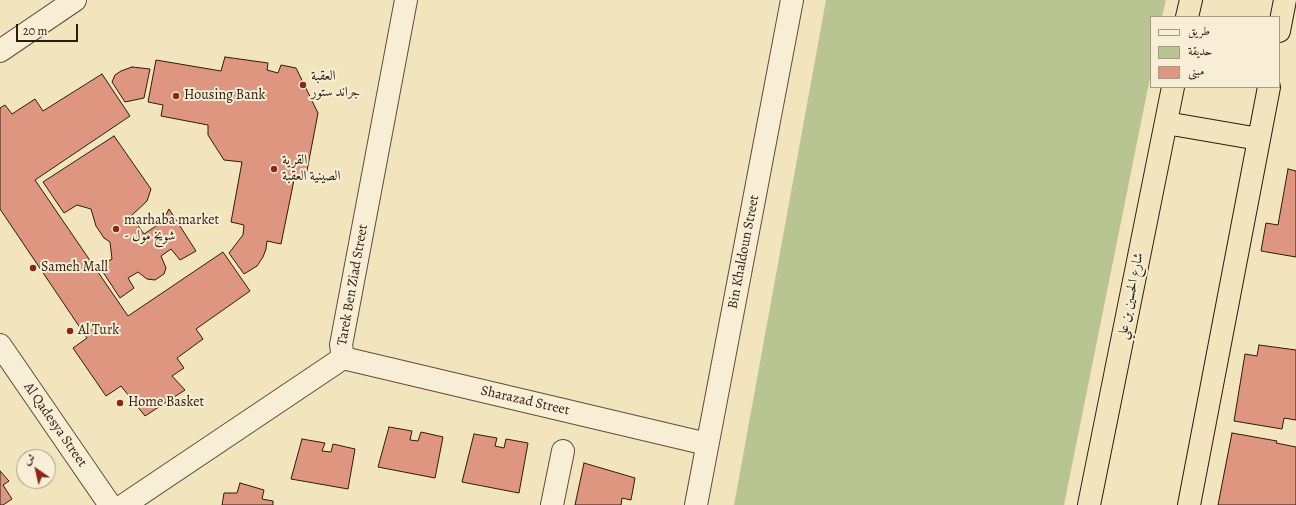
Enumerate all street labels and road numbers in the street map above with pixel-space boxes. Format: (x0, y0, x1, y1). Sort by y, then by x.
street label: Bin Khaldoun Street (725, 194, 763, 310)
street label: Tarek Ben Ziad Street (334, 223, 372, 347)
street label: شارع الحسين بن علي (1114, 251, 1148, 341)
street label: Al Qadesya Street (20, 379, 90, 471)
street label: Sharazad Street (479, 383, 571, 419)

